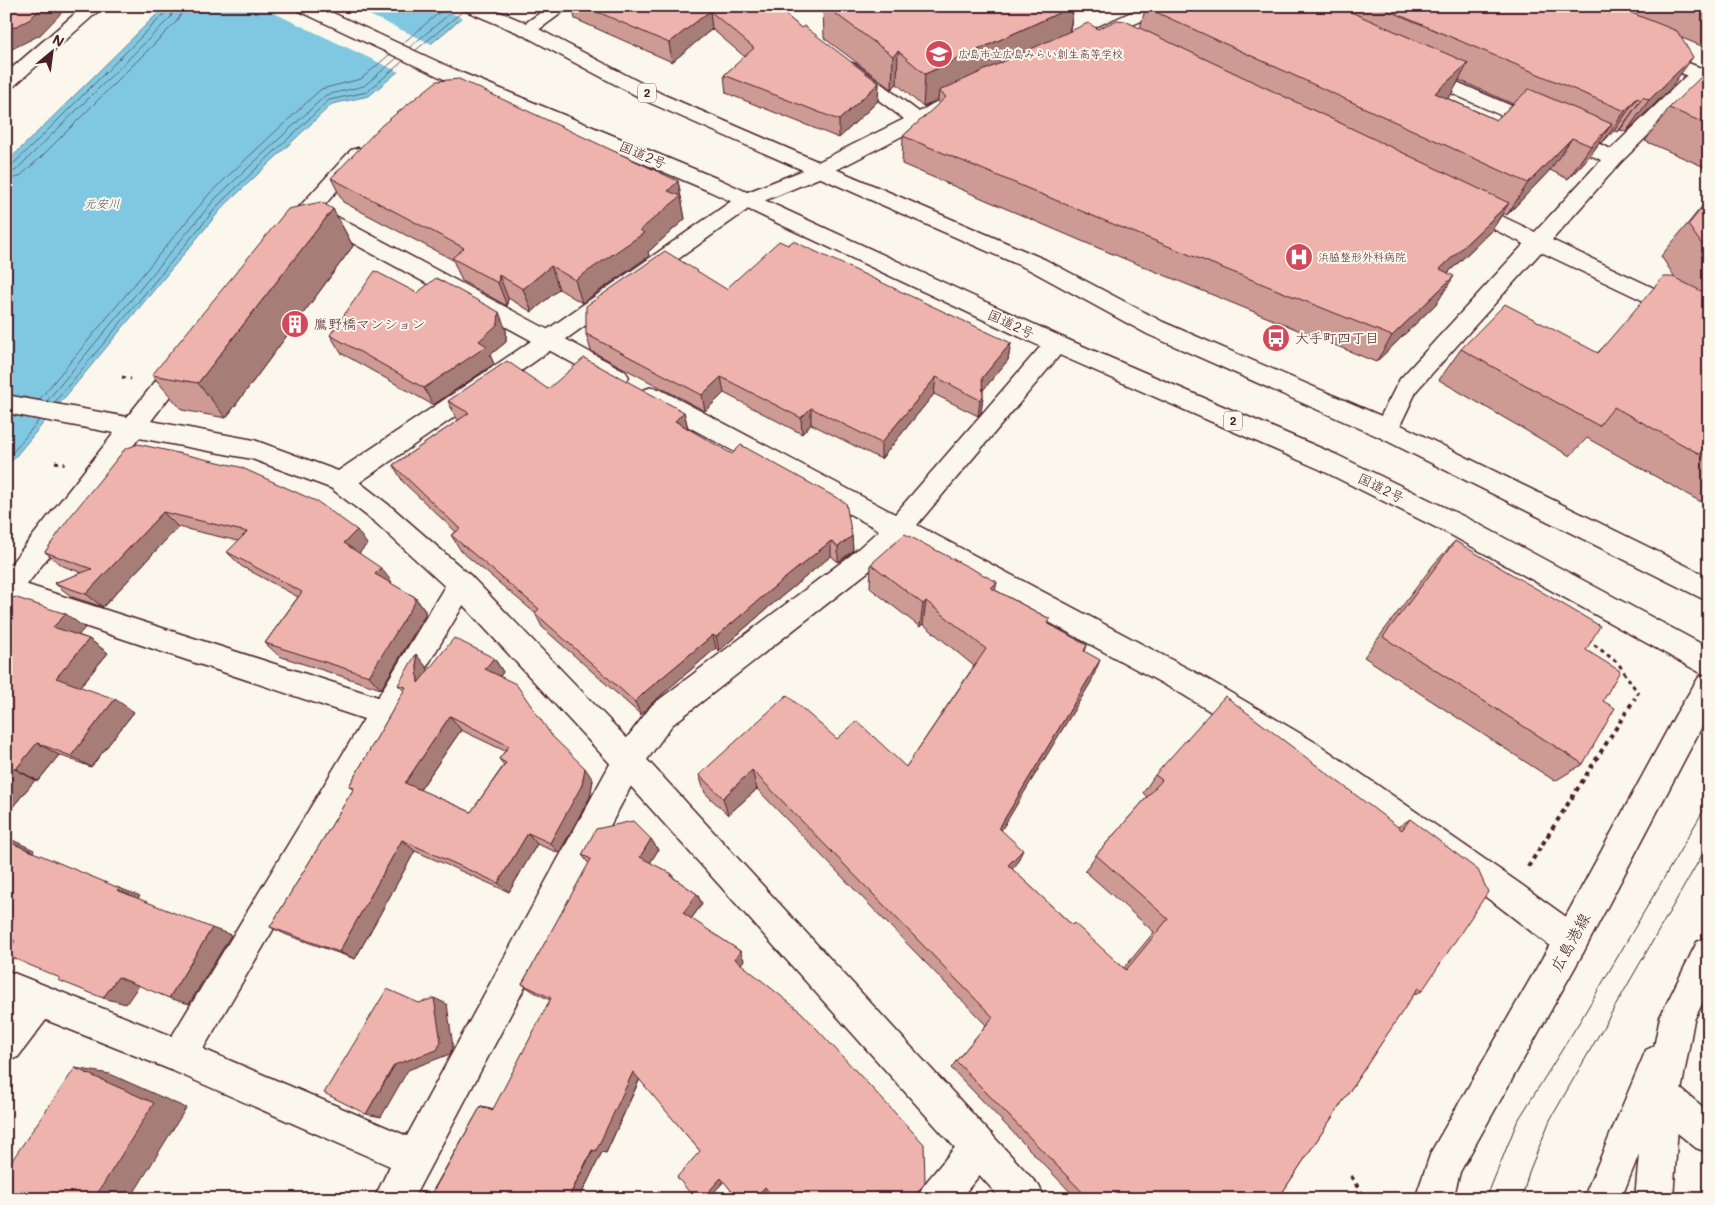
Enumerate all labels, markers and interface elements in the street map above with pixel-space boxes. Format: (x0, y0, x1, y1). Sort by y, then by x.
north arrow (28, 28, 78, 78)
text: N (49, 29, 68, 51)
school or university icon: 広島市立広島みらい創生高等学校 (924, 39, 954, 69)
place label: 広島市立広島みらい創生高等学校 (958, 46, 1123, 61)
road number: 2 (638, 84, 656, 102)
street label: 国道2号 (617, 136, 670, 173)
water label: 元安川 (84, 195, 120, 211)
hospital icon: 浜脇整形外科病院 (1284, 242, 1314, 272)
place label: 浜脇整形外科病院 (1318, 249, 1406, 264)
street label: 国道2号 (985, 304, 1038, 343)
building icon: 鷹野橋マンション (280, 309, 310, 339)
place label: 鷹野橋マンション (314, 314, 425, 333)
bus stop icon: 大手町四丁目 (1261, 323, 1291, 353)
place label: 大手町四丁目 (1295, 328, 1379, 347)
road number: 2 (1224, 412, 1242, 431)
street label: 国道2号 (1355, 468, 1408, 507)
street label: 広島港線 (1545, 909, 1594, 975)

